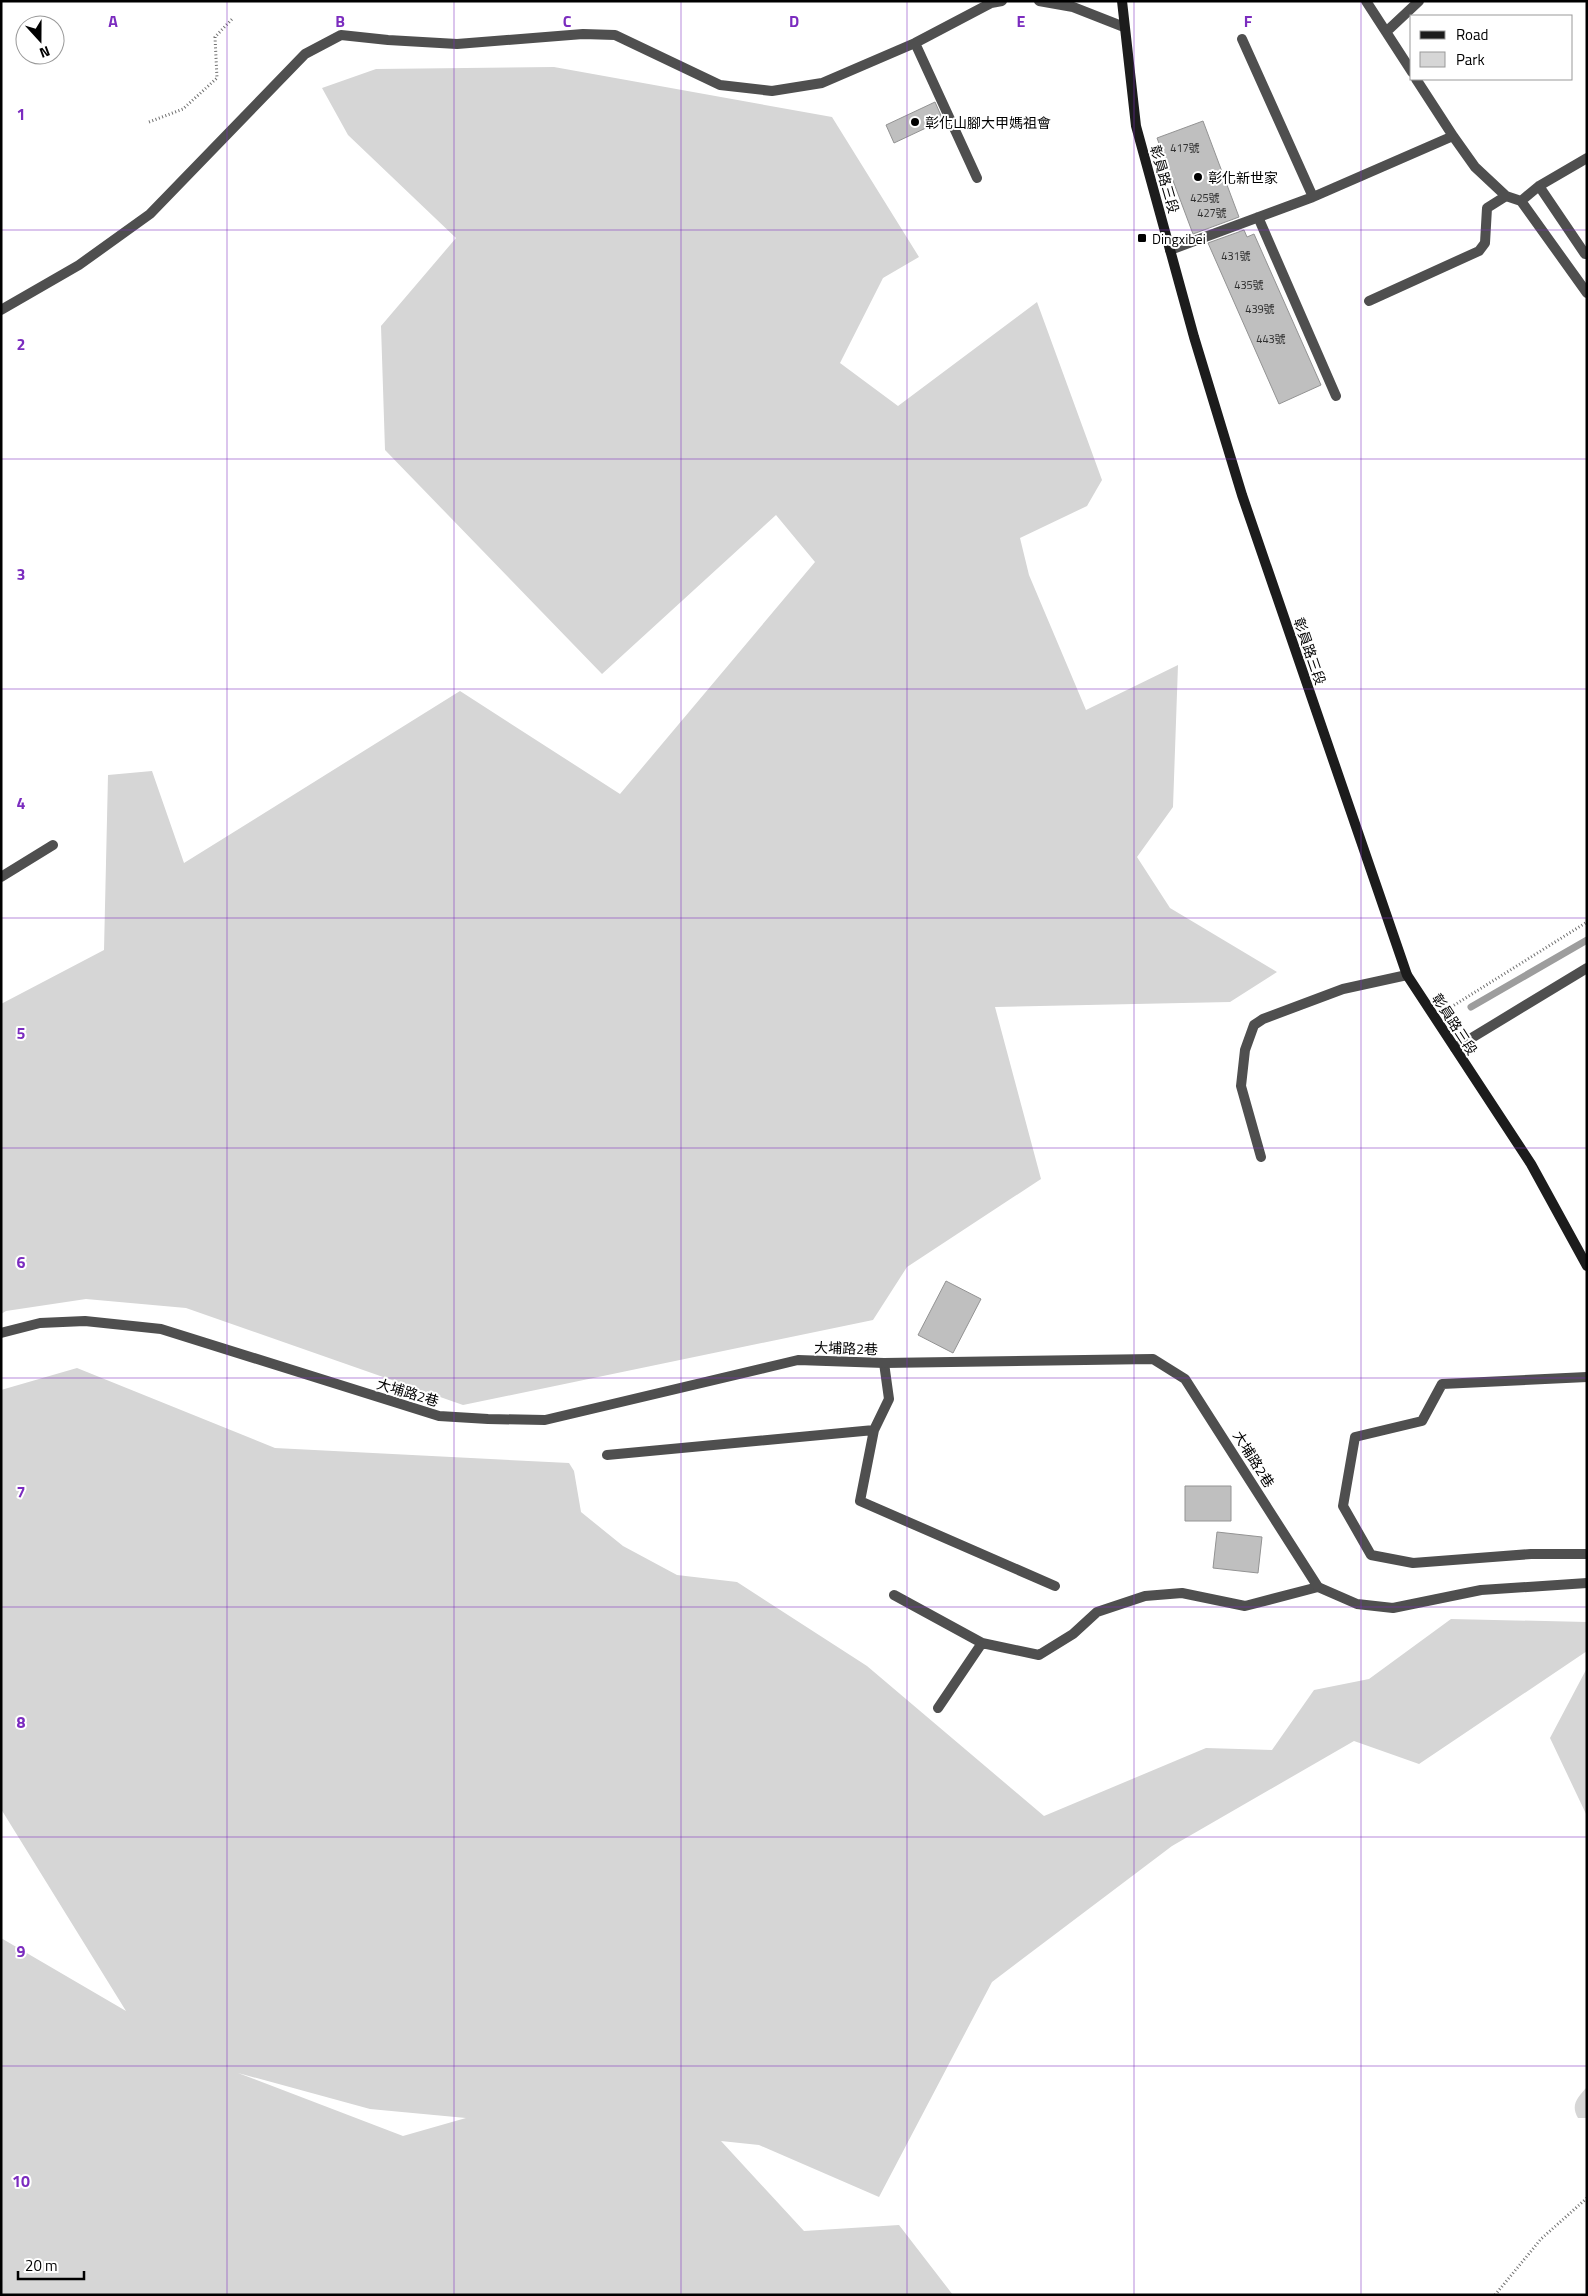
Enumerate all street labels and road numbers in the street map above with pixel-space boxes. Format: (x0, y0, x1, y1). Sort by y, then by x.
street label: 彰員路三段 (1145, 142, 1185, 216)
street label: 彰員路三段 (1289, 614, 1331, 688)
street label: 彰員路三段 (1427, 989, 1483, 1059)
street label: 大埔路2巷 (814, 1336, 878, 1360)
street label: 大埔路2巷 (374, 1373, 442, 1411)
street label: 大埔路2巷 (1228, 1426, 1280, 1492)

